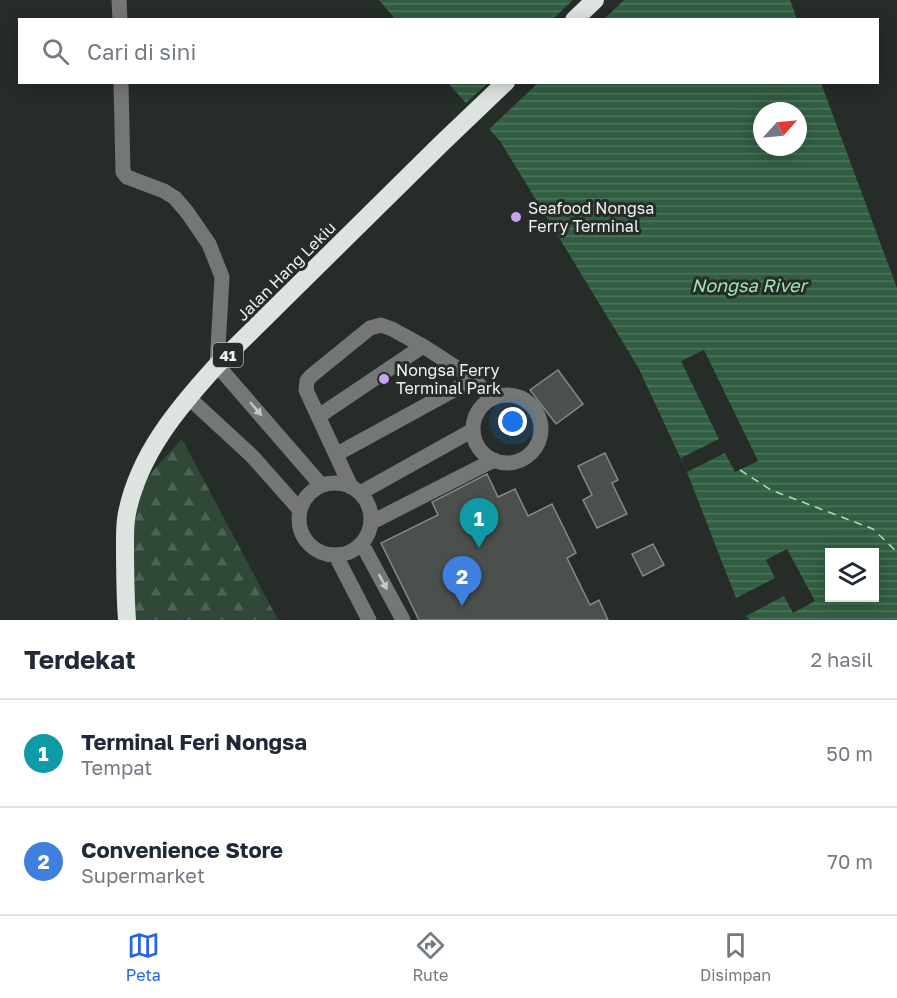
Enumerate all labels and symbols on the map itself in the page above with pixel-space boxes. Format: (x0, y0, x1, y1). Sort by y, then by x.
north arrow (753, 102, 807, 156)
place label: Seafood Nongsa Ferry Terminal (528, 198, 654, 236)
marker: Seafood Nongsa Ferry Terminal (509, 210, 523, 224)
street label: Jalan Hang Lekiu (232, 217, 340, 325)
water label: Nongsa River (691, 274, 810, 296)
road number: 41 (213, 343, 243, 367)
place label: Nongsa Ferry Terminal Park (396, 360, 501, 398)
marker: Nongsa Ferry Terminal Park (377, 372, 391, 386)
one-way arrow (249, 401, 262, 416)
your location (498, 407, 527, 436)
pin: 1 (460, 498, 498, 548)
pin: 2 (442, 556, 482, 606)
one-way arrow (377, 573, 387, 591)

